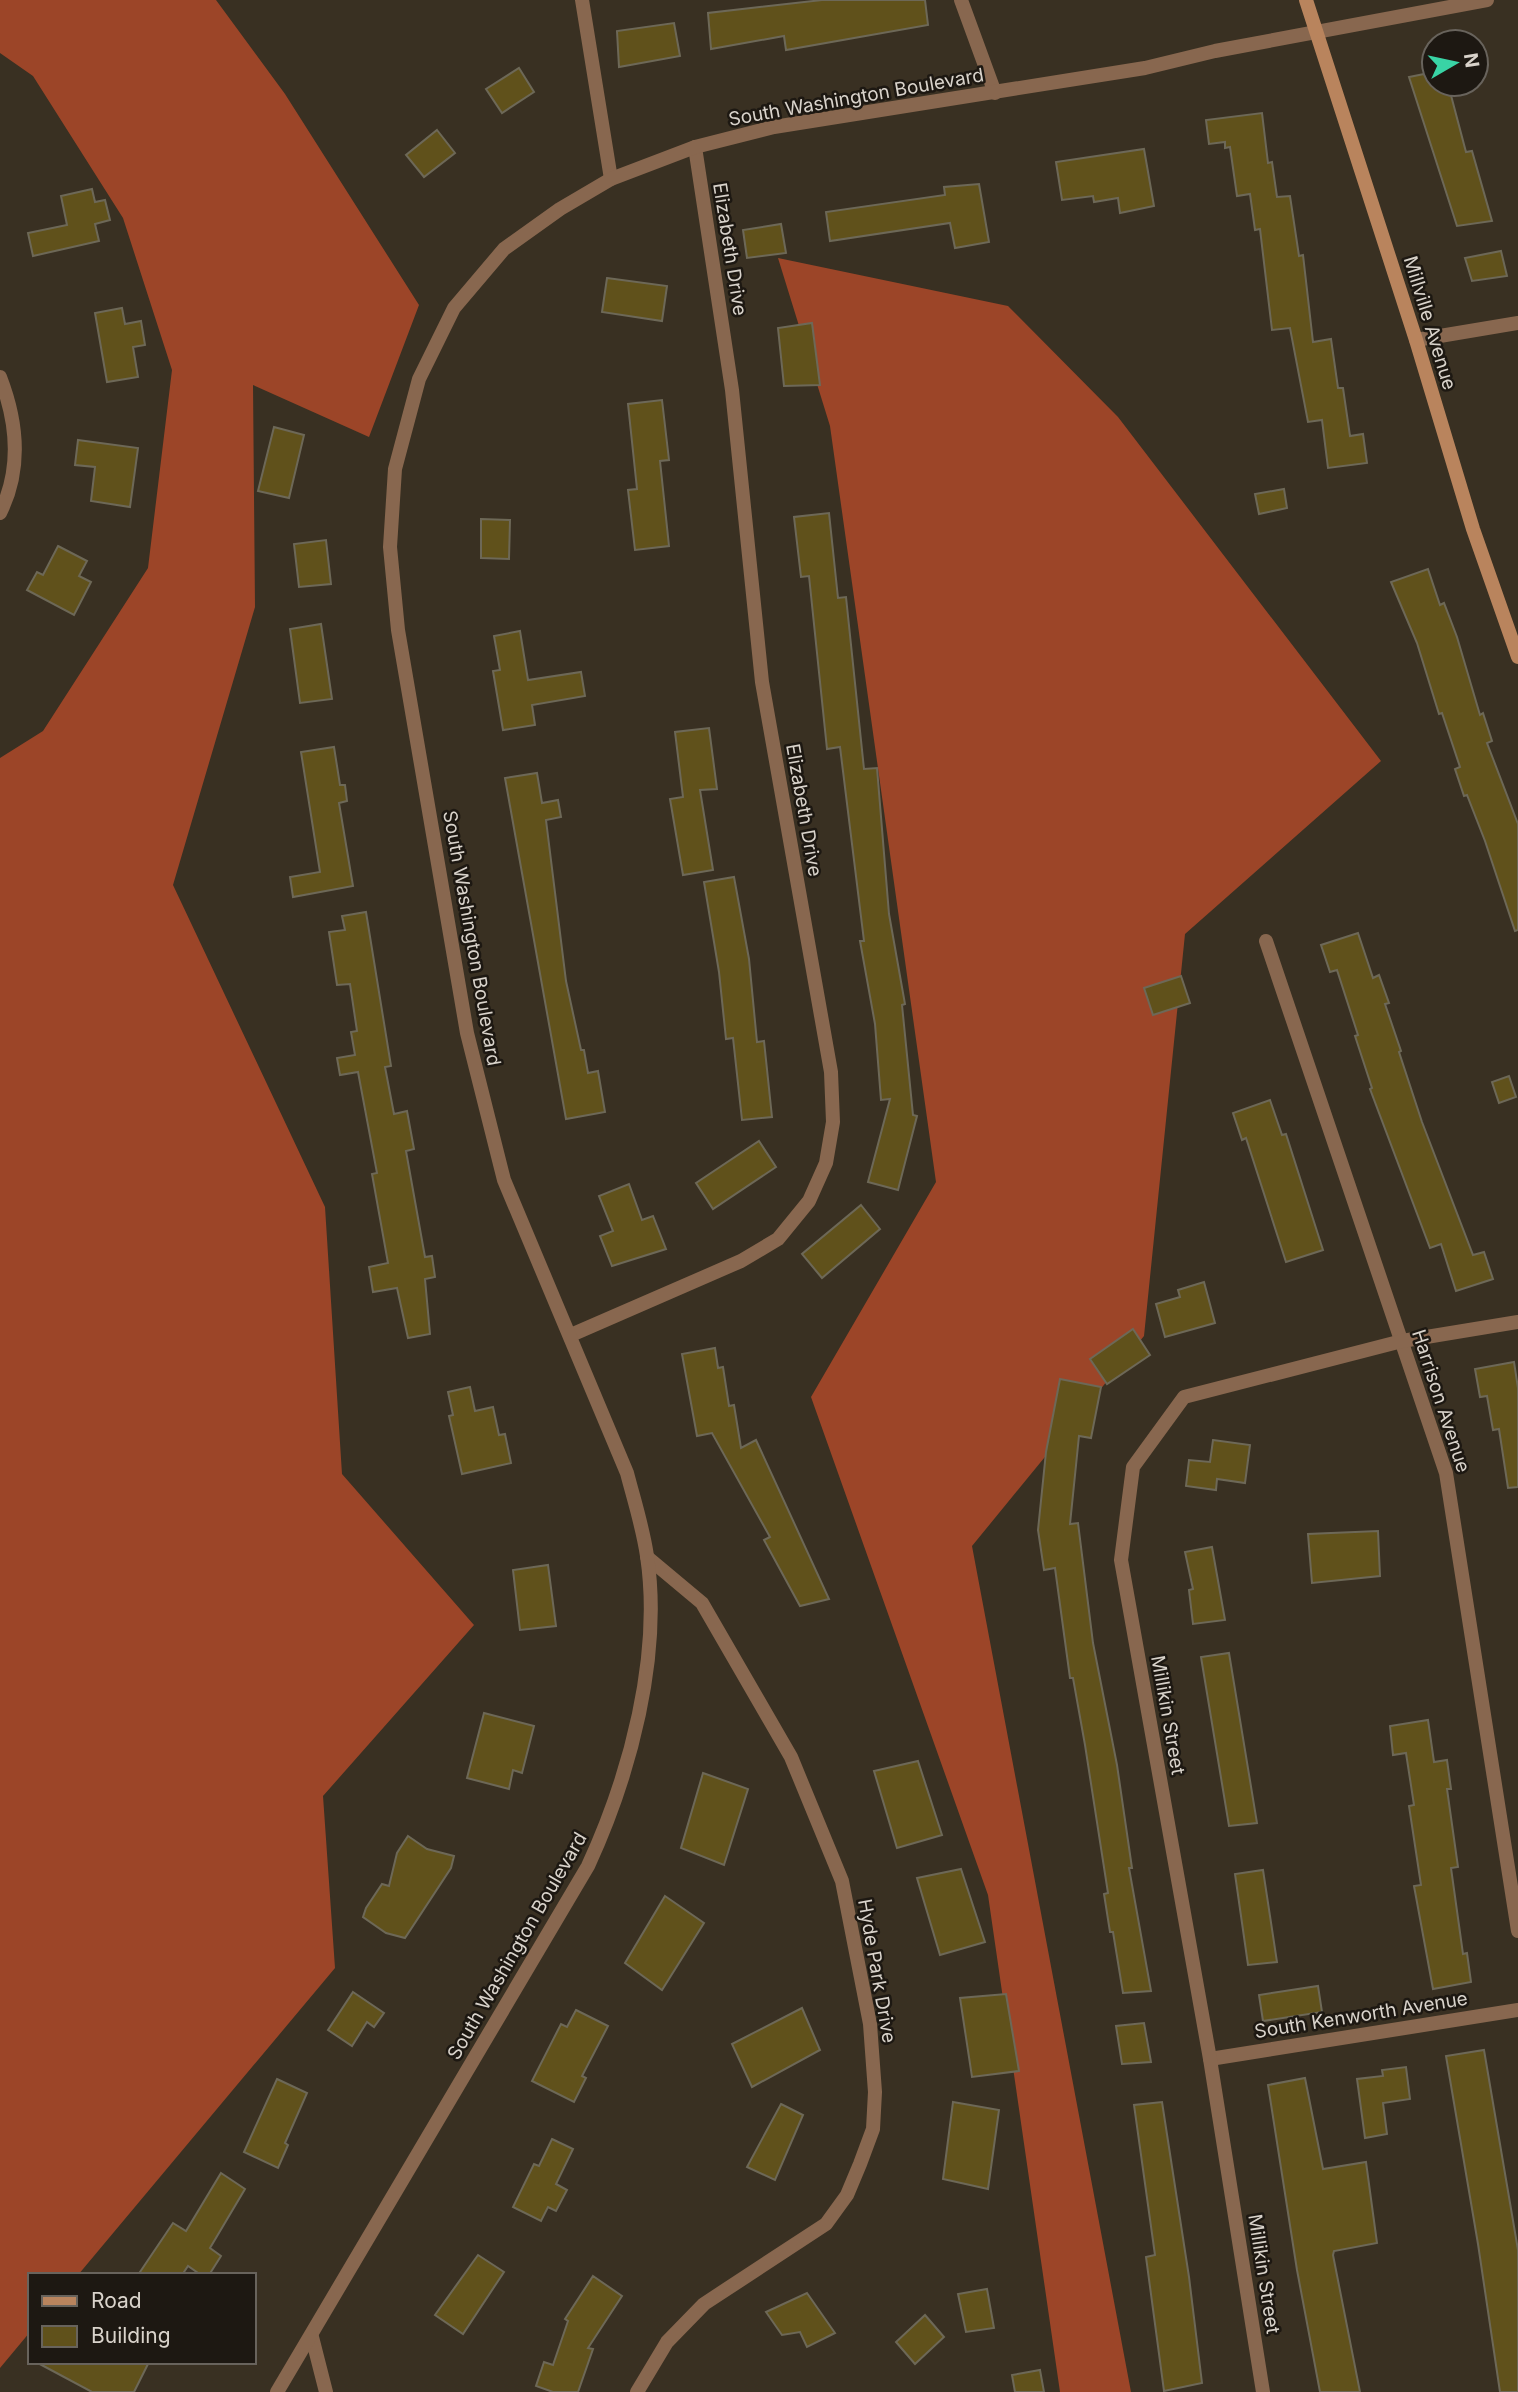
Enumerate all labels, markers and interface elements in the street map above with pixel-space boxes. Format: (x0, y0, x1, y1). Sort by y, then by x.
north arrow (1420, 28, 1490, 98)
text: N (1459, 51, 1484, 69)
street label: South Washington Boulevard (727, 63, 985, 131)
street label: Elizabeth Drive (708, 181, 752, 317)
street label: Millville Avenue (1399, 253, 1461, 393)
street label: Elizabeth Drive (781, 742, 827, 878)
street label: South Washington Boulevard (438, 809, 506, 1067)
street label: Harrison Avenue (1407, 1327, 1475, 1475)
street label: Millikin Street (1146, 1654, 1190, 1776)
street label: South Washington Boulevard (442, 1828, 592, 2064)
street label: Hyde Park Drive (853, 1897, 901, 2045)
street label: South Kenworth Avenue (1253, 1987, 1469, 2043)
street label: Millikin Street (1243, 2213, 1285, 2335)
legend (28, 2273, 256, 2364)
text: Road (91, 2288, 142, 2313)
text: Building (91, 2323, 171, 2348)

